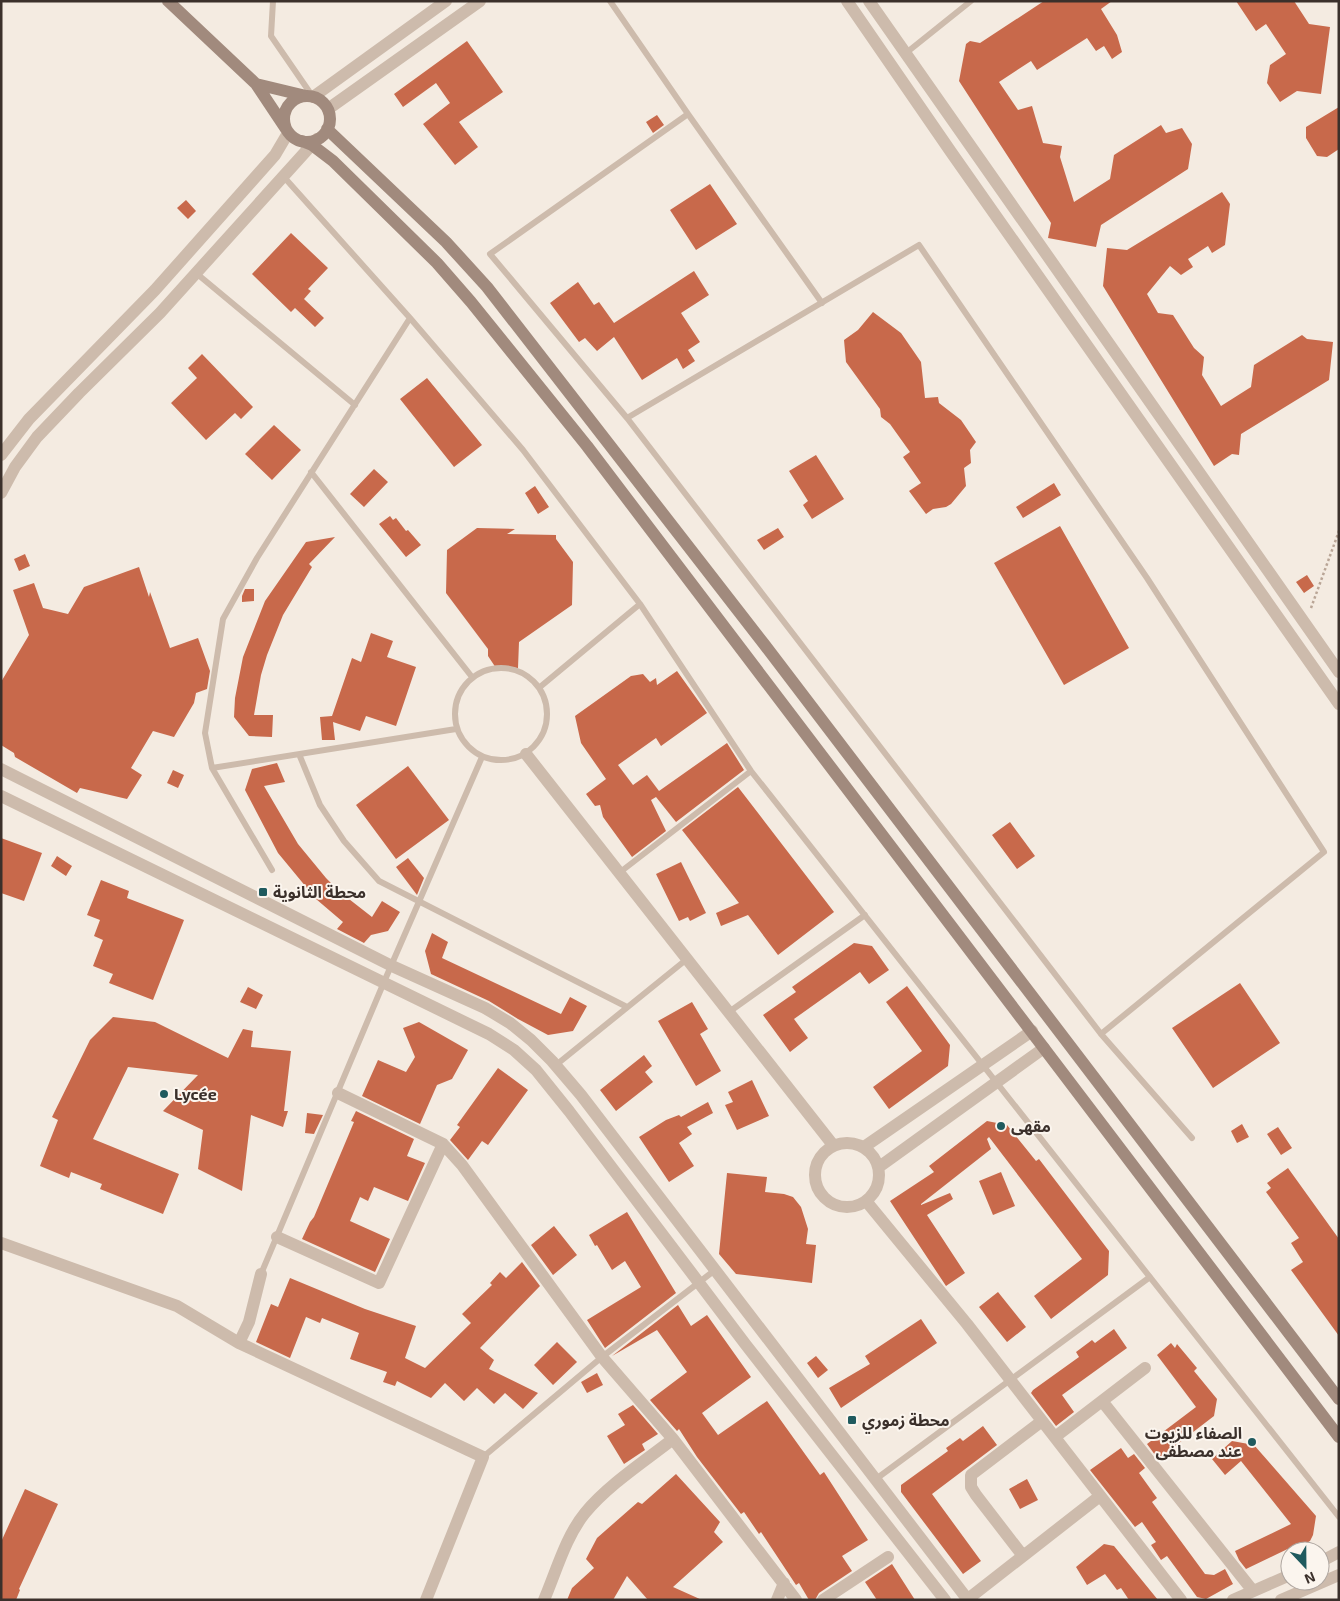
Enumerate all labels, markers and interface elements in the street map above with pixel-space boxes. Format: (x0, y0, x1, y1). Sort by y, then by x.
place label: محطة الثانوية (273, 882, 366, 902)
marker: محطة الثانوية (257, 886, 269, 898)
place label: Lycée (174, 1084, 217, 1104)
marker: Lycée (158, 1088, 170, 1100)
place label: مقهى (1011, 1116, 1051, 1136)
marker: مقهى (995, 1120, 1007, 1132)
place label: محطة زموري (862, 1410, 950, 1434)
marker: محطة زموري (846, 1414, 858, 1426)
place label: الصفاء للزيوت عند مصطفى (1145, 1423, 1242, 1461)
marker: الصفاء للزيوت عند مصطفى (1246, 1436, 1258, 1448)
north arrow (1280, 1541, 1330, 1591)
text: N (1302, 1569, 1318, 1588)

